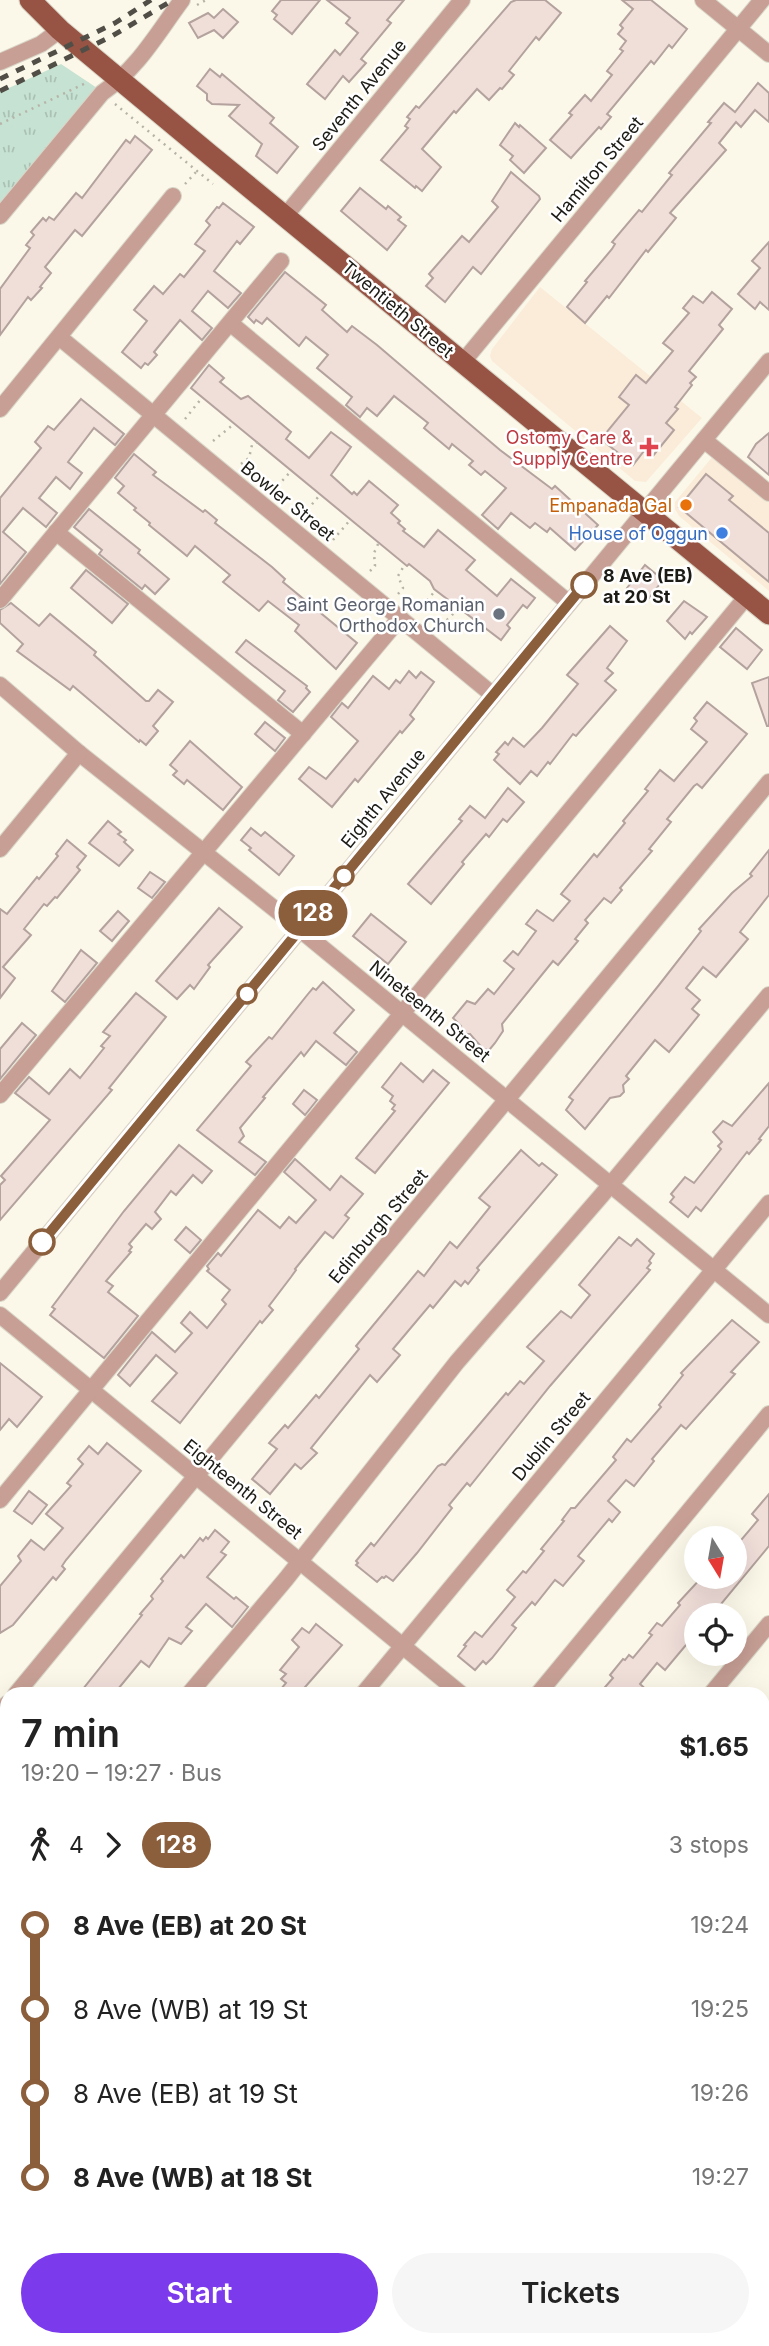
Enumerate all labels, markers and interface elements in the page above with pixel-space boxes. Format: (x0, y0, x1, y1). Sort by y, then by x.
street label: Seventh Avenue (308, 35, 410, 155)
street label: Hamilton Street (547, 112, 647, 226)
street label: Twentieth Street (338, 256, 458, 362)
place label: Ostomy Care & Supply Centre (506, 427, 633, 469)
marker: Ostomy Care & Supply Centre (639, 437, 659, 457)
street label: Bowler Street (237, 457, 339, 545)
place label: Empanada Gal (549, 495, 672, 516)
marker: Empanada Gal (678, 497, 694, 513)
place label: House of Oggun (568, 523, 708, 544)
marker: House of Oggun (714, 525, 730, 541)
place label: 8 Ave (EB) at 20 St (603, 565, 693, 607)
marker: 8 Ave (EB) at 20 St (571, 572, 597, 598)
place label: Saint George Romanian Orthodox Church (286, 594, 485, 636)
marker: Saint George Romanian Orthodox Church (491, 606, 507, 622)
street label: Eighth Avenue (337, 744, 429, 852)
unlabelled marker (334, 866, 354, 886)
line badge: 128 (273, 890, 353, 936)
text: 128 (292, 898, 334, 927)
street label: Nineteenth Street (366, 956, 494, 1066)
unlabelled marker (237, 984, 257, 1004)
street label: Edinburgh Street (324, 1165, 432, 1287)
unlabelled marker (29, 1229, 55, 1255)
street label: Dublin Street (508, 1387, 594, 1485)
street label: Eighteenth Street (179, 1435, 307, 1543)
north arrow (684, 1526, 747, 1589)
map controls (684, 1526, 747, 1666)
button: locate (684, 1603, 747, 1666)
text: 7 min (21, 1710, 120, 1756)
text: $1.65 (679, 1731, 749, 1762)
text: 19:20 – 19:27 · Bus (21, 1759, 222, 1787)
icon: walk (21, 1826, 59, 1864)
icon: forward (94, 1826, 132, 1864)
text: 128 (156, 1830, 197, 1859)
text: 4 (69, 1831, 84, 1859)
text: 3 stops (669, 1831, 749, 1859)
text: 8 Ave (EB) at 20 St (73, 1910, 307, 1941)
text: 19:24 (690, 1911, 749, 1939)
text: 8 Ave (WB) at 19 St (73, 1994, 308, 2025)
text: 19:25 (691, 1995, 749, 2023)
text: 8 Ave (EB) at 19 St (73, 2078, 298, 2109)
text: 19:26 (690, 2079, 749, 2107)
text: 8 Ave (WB) at 18 St (73, 2162, 312, 2193)
text: 19:27 (692, 2163, 749, 2191)
button: Start (21, 2253, 378, 2333)
button: Tickets (392, 2253, 749, 2333)

